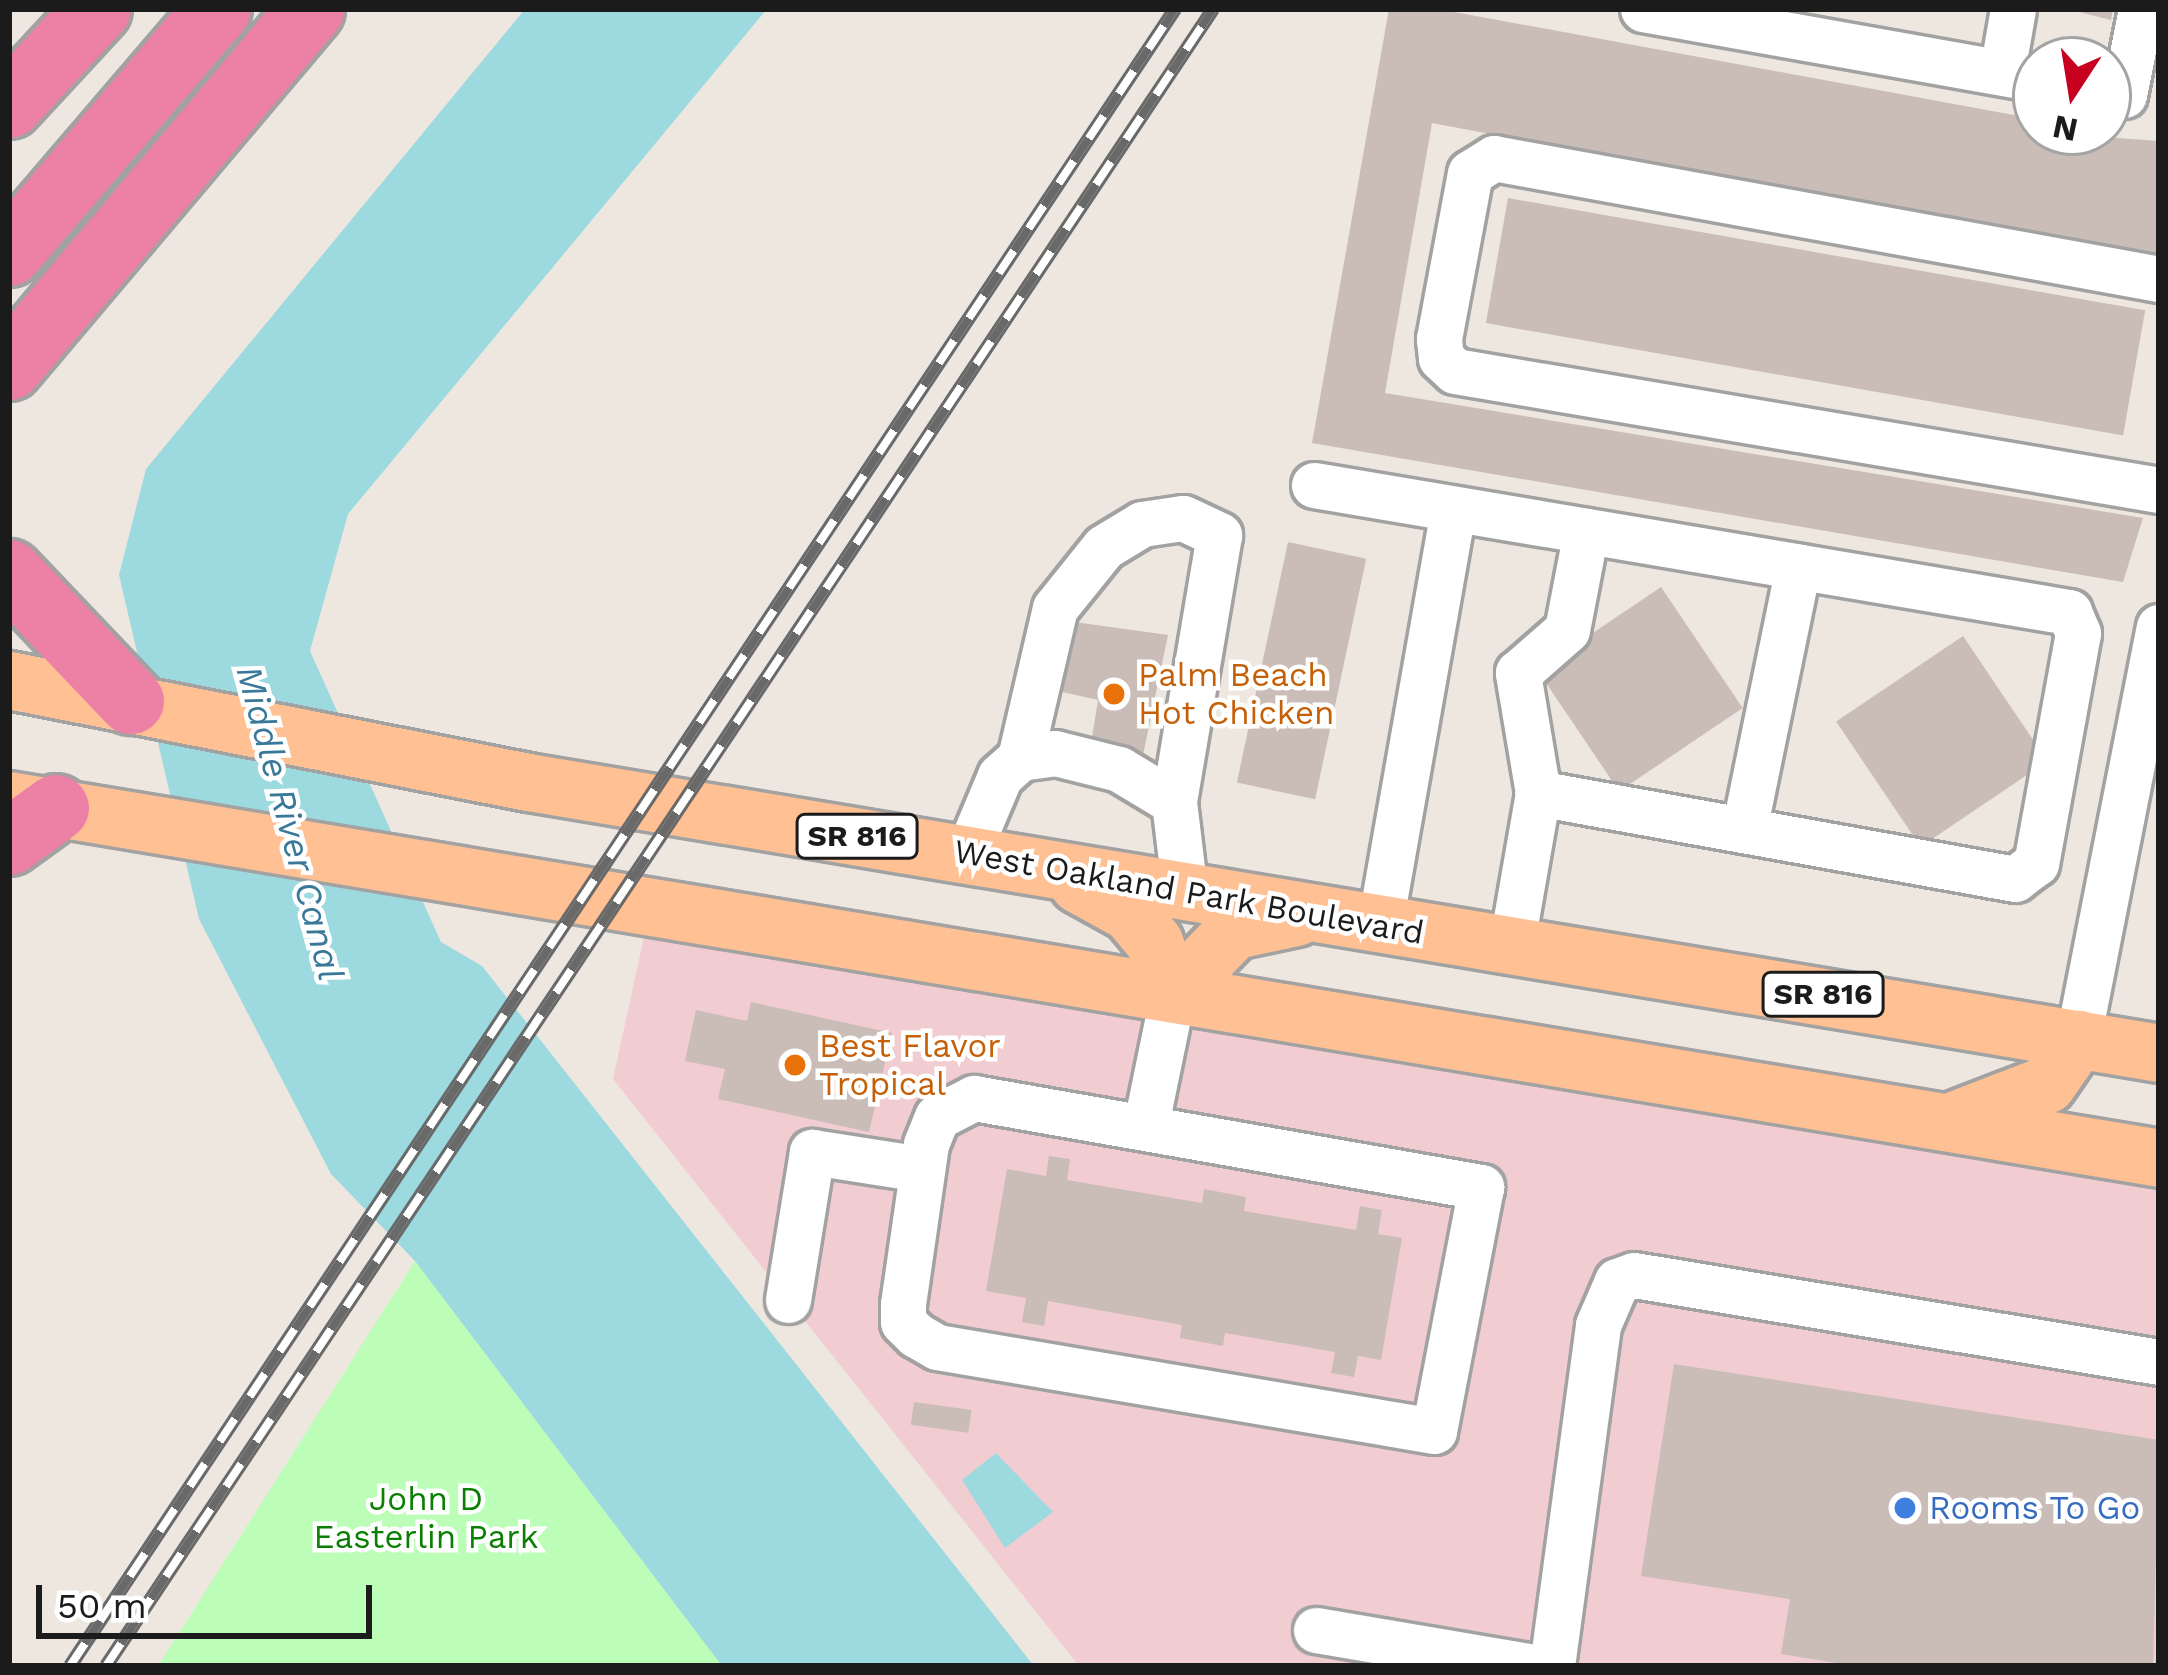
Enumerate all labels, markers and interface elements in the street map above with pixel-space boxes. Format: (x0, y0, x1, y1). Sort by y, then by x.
north arrow (2012, 36, 2132, 156)
text: N (2049, 107, 2081, 150)
place label: Palm Beach Hot Chicken (1138, 655, 1334, 733)
water label: Middle River Canal (226, 660, 352, 986)
marker: Palm Beach Hot Chicken (1101, 681, 1127, 707)
road number: SR 816 (794, 812, 920, 860)
street label: West Oakland Park Boulevard (951, 831, 1427, 953)
road number: SR 816 (1760, 970, 1886, 1018)
place label: Best Flavor Tropical (819, 1026, 1001, 1104)
marker: Best Flavor Tropical (782, 1052, 808, 1078)
park label: John D Easterlin Park (314, 1479, 538, 1557)
place label: Rooms To Go (1929, 1488, 2141, 1528)
marker: Rooms To Go (1892, 1495, 1918, 1521)
scale bar (42, 1561, 378, 1635)
text: 50 m (57, 1585, 147, 1627)

